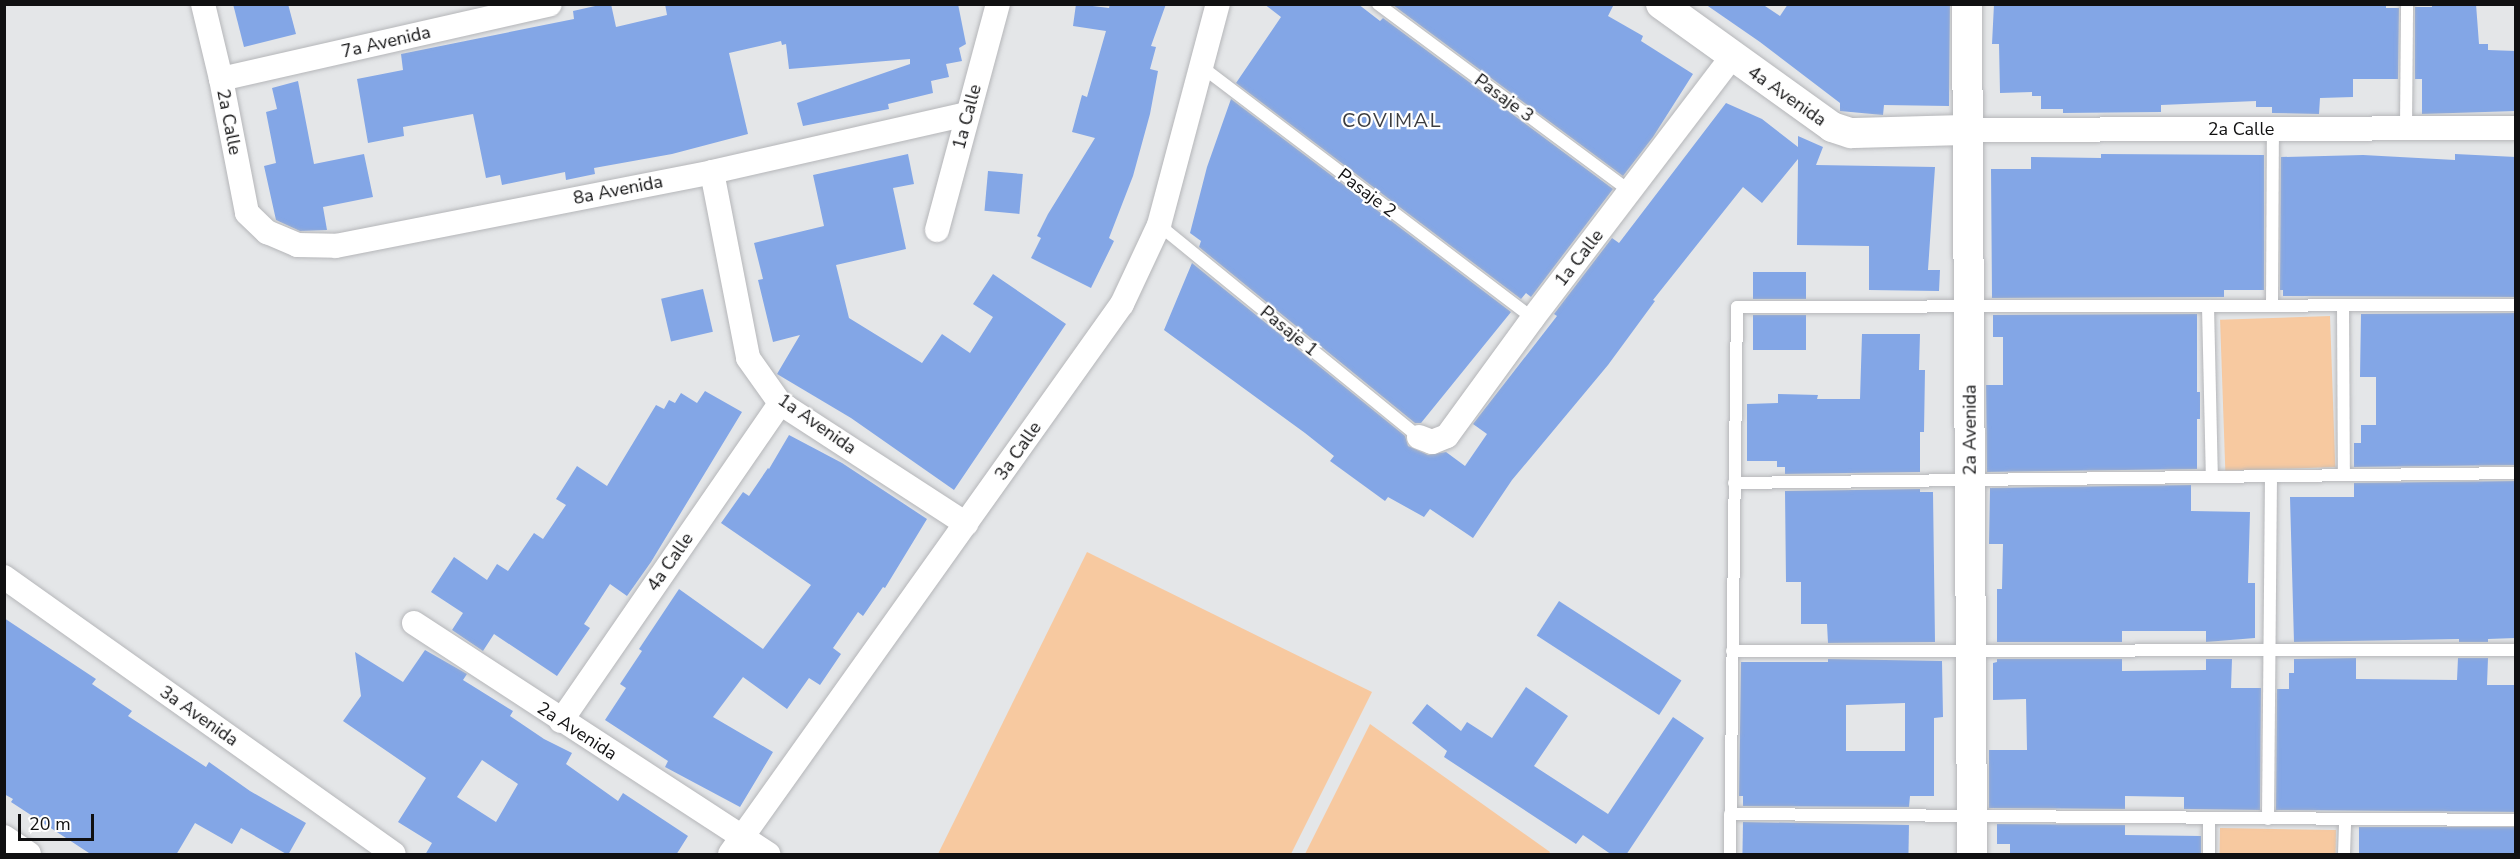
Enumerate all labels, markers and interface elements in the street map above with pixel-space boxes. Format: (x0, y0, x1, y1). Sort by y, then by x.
street label: 7a Avenida (339, 21, 433, 63)
street label: 4a Avenida (1744, 61, 1830, 131)
street label: Pasaje 3 (1470, 69, 1538, 127)
street label: 1a Calle (948, 82, 986, 152)
street label: 2a Calle (212, 87, 246, 157)
district label: COVIMAL (1342, 108, 1442, 132)
street label: 2a Calle (2208, 118, 2274, 140)
street label: Pasaje 2 (1333, 164, 1401, 222)
street label: 8a Avenida (571, 171, 665, 209)
street label: 1a Calle (1550, 225, 1608, 291)
street label: Pasaje 1 (1256, 301, 1322, 361)
street label: 2a Avenida (1959, 385, 1981, 475)
street label: 1a Avenida (774, 389, 860, 459)
street label: 3a Calle (990, 418, 1046, 484)
street label: 4a Calle (642, 529, 698, 595)
street label: 3a Avenida (156, 681, 242, 751)
street label: 2a Avenida (533, 697, 621, 765)
scale bar (21, 802, 98, 840)
text: 20 m (29, 812, 71, 836)

